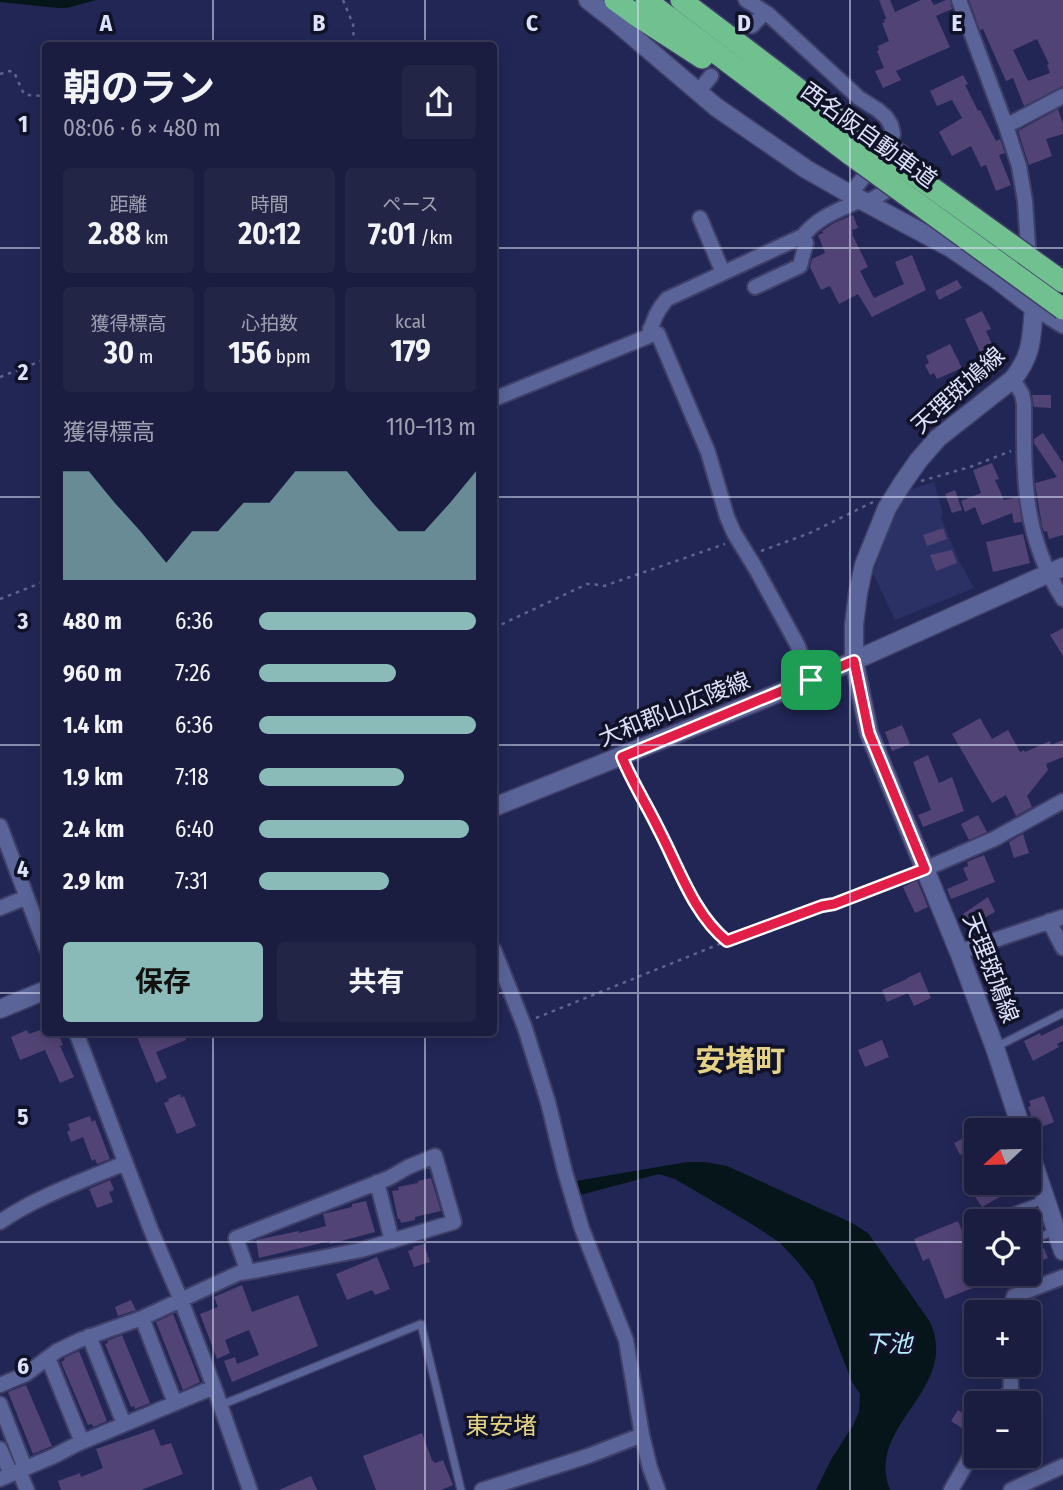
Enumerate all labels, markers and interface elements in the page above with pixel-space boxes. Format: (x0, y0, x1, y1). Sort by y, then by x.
text: A (99, 9, 113, 37)
text: B (313, 9, 326, 37)
text: C (526, 9, 538, 37)
text: D (737, 9, 751, 37)
text: E (952, 9, 963, 37)
text: 朝のラン (63, 65, 215, 111)
button: share (402, 65, 476, 139)
street label: 西名阪自動車道 (796, 76, 942, 194)
text: 1 (18, 110, 28, 138)
text: 08:06 · 6 × 480 m (63, 114, 221, 142)
text: 距離 (109, 193, 148, 216)
text: 時間 (250, 193, 289, 216)
text: ペース (382, 193, 439, 216)
text: 2.88 (88, 216, 141, 252)
text: 20:12 (238, 216, 301, 252)
text: 7:01 (368, 216, 416, 252)
text: km (141, 226, 169, 249)
text: /km (416, 226, 453, 249)
text: kcal (395, 310, 426, 333)
text: 獲得標高 (90, 312, 167, 335)
text: 心拍数 (241, 312, 298, 335)
text: 179 (390, 333, 431, 369)
text: 30 (104, 335, 134, 371)
text: 156 (228, 335, 271, 371)
street label: 天理斑鳩線 (906, 341, 1010, 439)
text: m (134, 345, 153, 368)
text: bpm (271, 345, 311, 368)
text: 2 (17, 358, 29, 386)
text: 110–113 m (386, 413, 476, 441)
text: 獲得標高 (63, 418, 155, 446)
text: 3 (17, 607, 29, 635)
text: 480 m (63, 607, 122, 635)
text: 6:36 (175, 607, 213, 635)
pin (781, 650, 841, 710)
text: 960 m (63, 659, 122, 687)
text: 7:26 (175, 659, 211, 687)
icon: arrive (792, 661, 830, 699)
street label: 大和郡山広陵線 (594, 666, 754, 752)
text: 1.4 km (63, 711, 123, 739)
text: 6:36 (175, 711, 213, 739)
text: 1.9 km (63, 763, 123, 791)
text: 7:18 (175, 763, 209, 791)
text: 2.4 km (63, 815, 124, 843)
text: 6:40 (175, 815, 214, 843)
text: 4 (17, 855, 29, 883)
text: 2.9 km (63, 867, 124, 895)
text: 7:31 (175, 867, 208, 895)
street label: 天理斑鳩線 (957, 909, 1025, 1027)
button: 保存 (63, 942, 263, 1022)
button: 共有 (277, 942, 476, 1022)
district label: 安堵町 (695, 1043, 785, 1079)
text: 5 (17, 1103, 29, 1131)
north arrow (964, 1118, 1041, 1195)
map controls (964, 1118, 1041, 1468)
button: locate (964, 1209, 1041, 1286)
button: + (964, 1300, 1041, 1377)
water label: 下池 (864, 1330, 914, 1358)
text: 6 (17, 1352, 29, 1380)
button: − (964, 1391, 1041, 1468)
district label: 東安堵 (465, 1412, 537, 1440)

